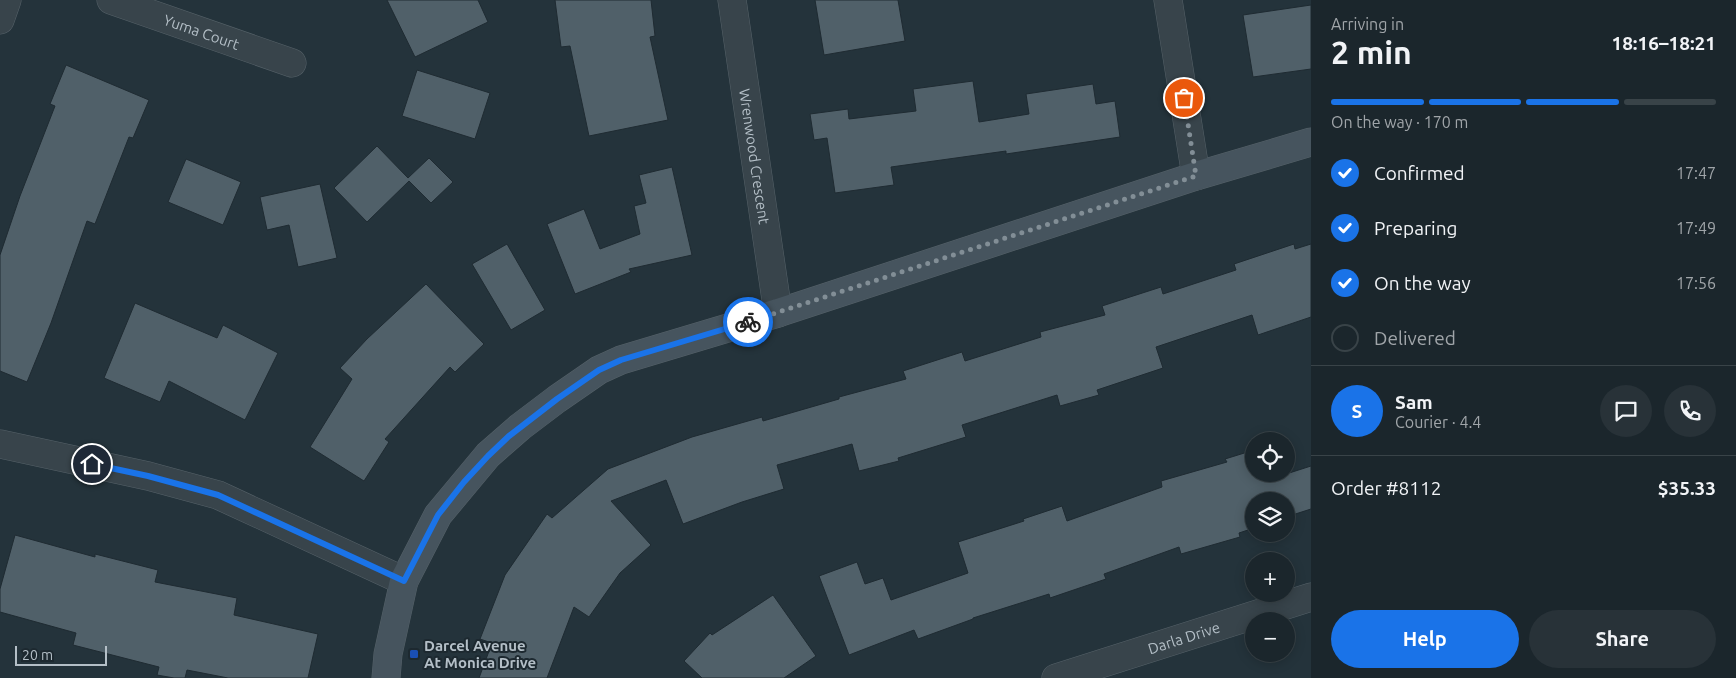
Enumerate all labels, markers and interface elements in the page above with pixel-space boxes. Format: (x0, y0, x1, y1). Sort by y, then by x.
street label: Yuma Court (161, 11, 242, 53)
text: Arriving in (1331, 15, 1404, 33)
text: 18:16–18:21 (1611, 32, 1716, 54)
text: 2 min (1331, 34, 1412, 70)
pin (1163, 77, 1205, 119)
icon: bag (1170, 84, 1198, 112)
street label: Wrenwood Crescent (737, 87, 773, 225)
text: On the way · 170 m (1331, 113, 1468, 131)
icon: check (1331, 159, 1359, 187)
text: Confirmed (1374, 162, 1465, 184)
text: 17:47 (1676, 164, 1716, 182)
icon: check (1331, 214, 1359, 242)
text: Preparing (1374, 217, 1458, 239)
text: 17:49 (1676, 219, 1716, 237)
icon: check (1331, 269, 1359, 297)
text: On the way (1374, 272, 1471, 294)
text: 17:56 (1676, 274, 1716, 292)
courier (723, 297, 773, 347)
icon: bike (734, 308, 762, 336)
text: Delivered (1374, 327, 1456, 349)
button: chat (1600, 385, 1652, 437)
button: phone (1664, 385, 1716, 437)
text: Sam (1395, 391, 1433, 413)
text: S (1352, 400, 1362, 422)
text: Courier · 4.4 (1395, 413, 1481, 431)
map controls (1245, 432, 1295, 662)
button: locate (1245, 432, 1295, 482)
pin (71, 443, 113, 485)
icon: home (78, 450, 106, 478)
text: Order #8112 (1331, 477, 1441, 499)
text: $35.33 (1658, 477, 1716, 499)
button: layers (1245, 492, 1295, 542)
button: + (1245, 552, 1295, 602)
button: Help (1331, 610, 1519, 668)
button: Share (1529, 610, 1716, 668)
button: − (1245, 612, 1295, 662)
street label: Darla Drive (1146, 618, 1222, 657)
place label: Darcel Avenue At Monica Drive (424, 637, 536, 671)
scale bar (15, 643, 108, 666)
text: 20 m (22, 647, 53, 663)
marker: Darcel Avenue At Monica Drive (408, 648, 420, 660)

